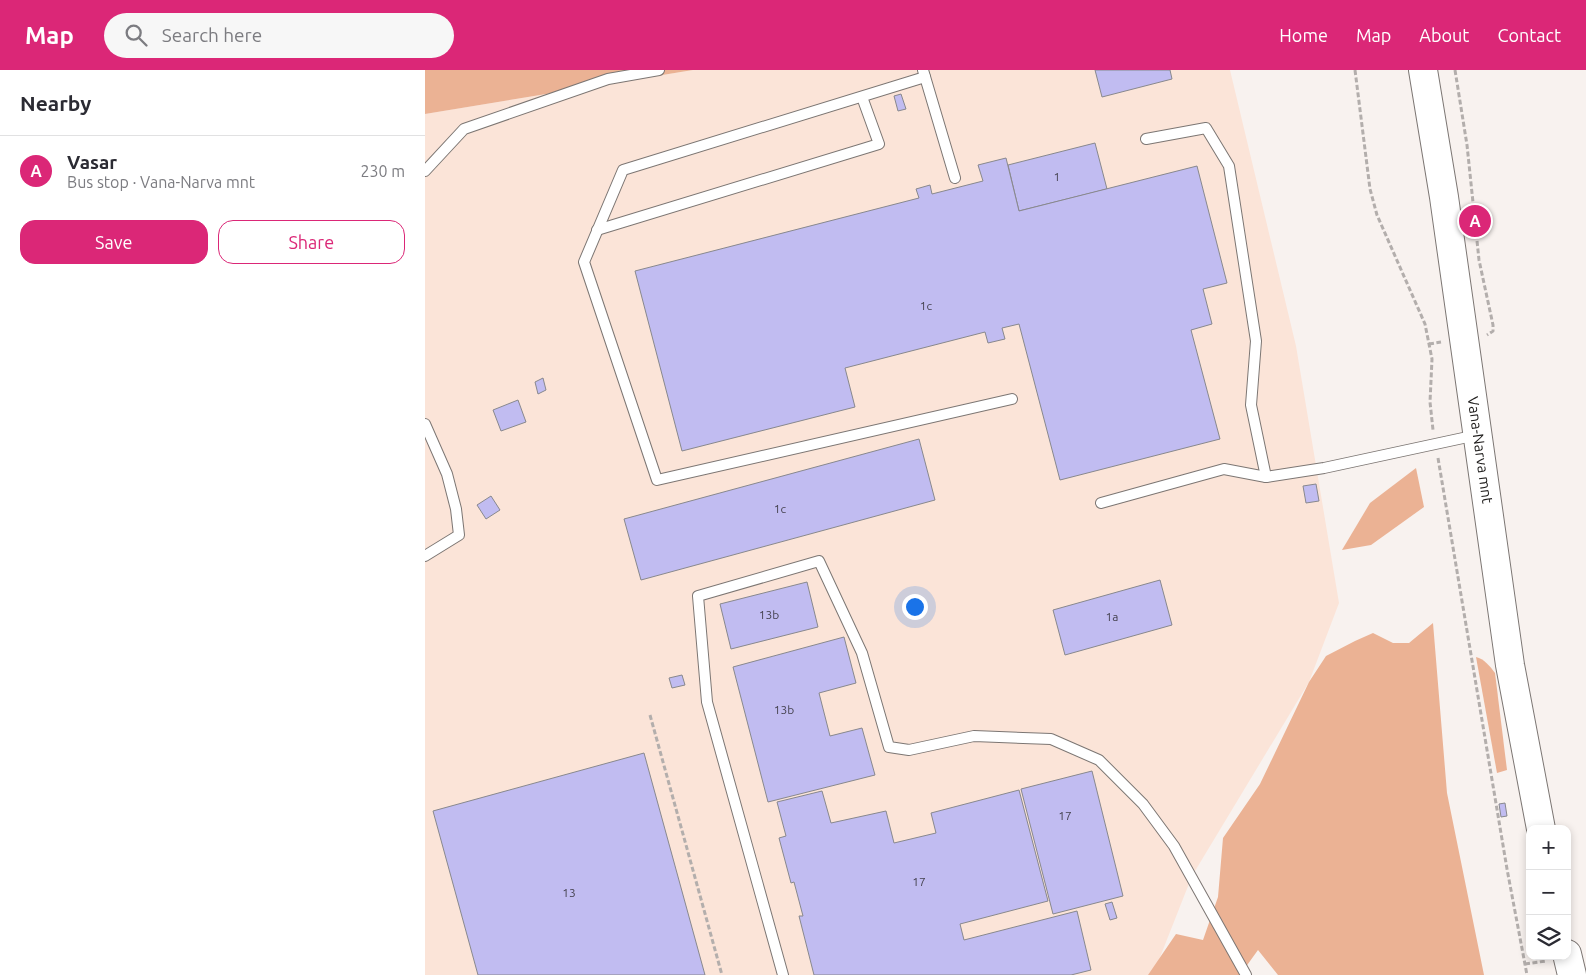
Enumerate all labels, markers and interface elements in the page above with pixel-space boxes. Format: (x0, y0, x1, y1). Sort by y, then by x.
search box (104, 13, 454, 58)
icon: search (122, 21, 150, 49)
text: Map (25, 22, 74, 49)
text: Search here (162, 24, 262, 46)
text: Home (1279, 25, 1328, 45)
text: Map (1356, 25, 1391, 45)
text: About (1419, 25, 1469, 45)
text: Contact (1497, 25, 1561, 45)
text: Nearby (20, 91, 91, 115)
text: Vasar (67, 151, 117, 173)
text: A (30, 162, 42, 180)
text: 230 m (360, 162, 405, 180)
house number: 1 (1054, 170, 1060, 183)
text: Bus stop · Vana-Narva mnt (67, 173, 255, 191)
pin: A (1459, 202, 1491, 240)
button: Save (20, 220, 208, 264)
button: Share (218, 220, 405, 264)
house number: 1c (920, 299, 933, 312)
street label: Vana-Narva mnt (1465, 395, 1496, 505)
house number: 1c (774, 502, 787, 515)
your location (902, 594, 928, 620)
house number: 13b (759, 608, 779, 621)
house number: 1a (1106, 610, 1118, 623)
house number: 13b (774, 703, 794, 716)
house number: 17 (1058, 809, 1072, 822)
map controls (1526, 825, 1571, 960)
button: + (1526, 825, 1571, 870)
button: − (1526, 870, 1571, 915)
house number: 17 (912, 875, 926, 888)
house number: 13 (562, 886, 576, 899)
button: layers (1526, 915, 1571, 960)

